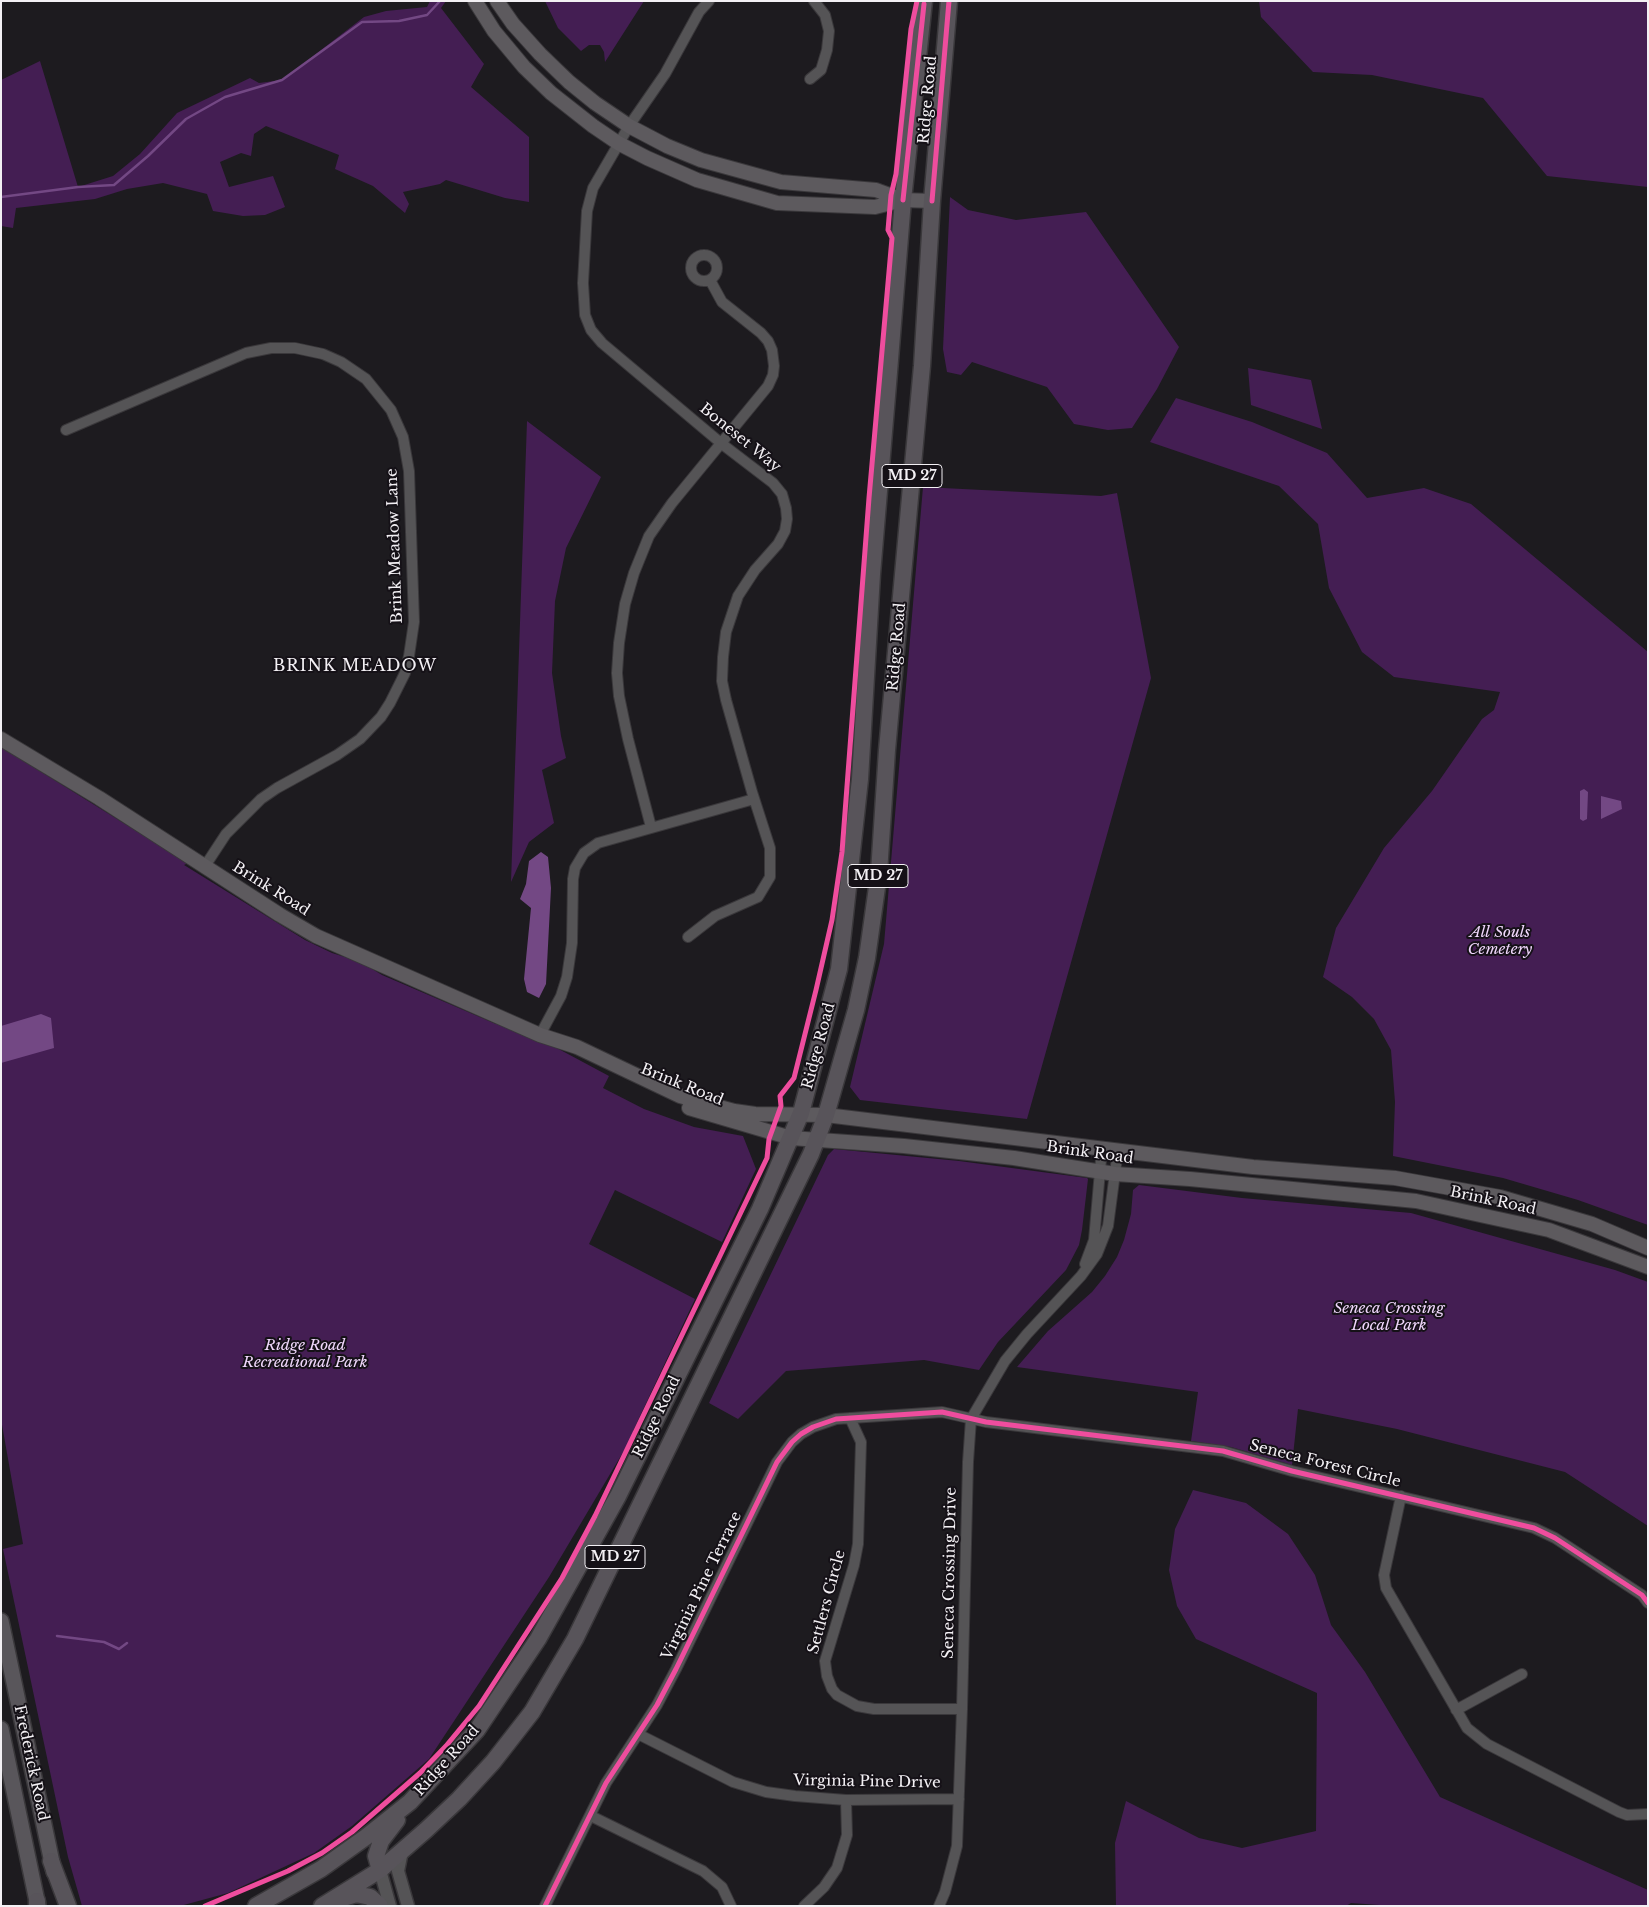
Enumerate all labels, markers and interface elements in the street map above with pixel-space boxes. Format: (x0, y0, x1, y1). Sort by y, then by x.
street label: Ridge Road (915, 55, 941, 145)
street label: Boneset Way (696, 400, 784, 476)
road number: MD 27 (882, 464, 942, 488)
street label: Brink Meadow Lane (383, 468, 407, 624)
street label: Ridge Road (884, 602, 910, 692)
district label: BRINK MEADOW (272, 656, 438, 676)
street label: Brink Road (229, 858, 313, 920)
road number: MD 27 (848, 864, 908, 888)
park label: All Souls Cemetery (1468, 924, 1532, 959)
street label: Ridge Road (799, 1001, 839, 1091)
street label: Brink Road (638, 1060, 726, 1110)
street label: Brink Road (1045, 1138, 1135, 1168)
street label: Brink Road (1448, 1183, 1538, 1219)
park label: Seneca Crossing Local Park (1333, 1300, 1445, 1335)
park label: Ridge Road Recreational Park (243, 1337, 367, 1372)
street label: Ridge Road (629, 1373, 685, 1461)
street label: Seneca Forest Circle (1248, 1437, 1402, 1491)
street label: Seneca Crossing Drive (940, 1487, 960, 1659)
street label: Virginia Pine Terrace (658, 1509, 746, 1663)
road number: MD 27 (585, 1545, 645, 1568)
street label: Settlers Circle (804, 1548, 850, 1656)
street label: Frederick Road (10, 1703, 52, 1823)
street label: Ridge Road (411, 1722, 483, 1800)
street label: Virginia Pine Drive (793, 1772, 941, 1792)

